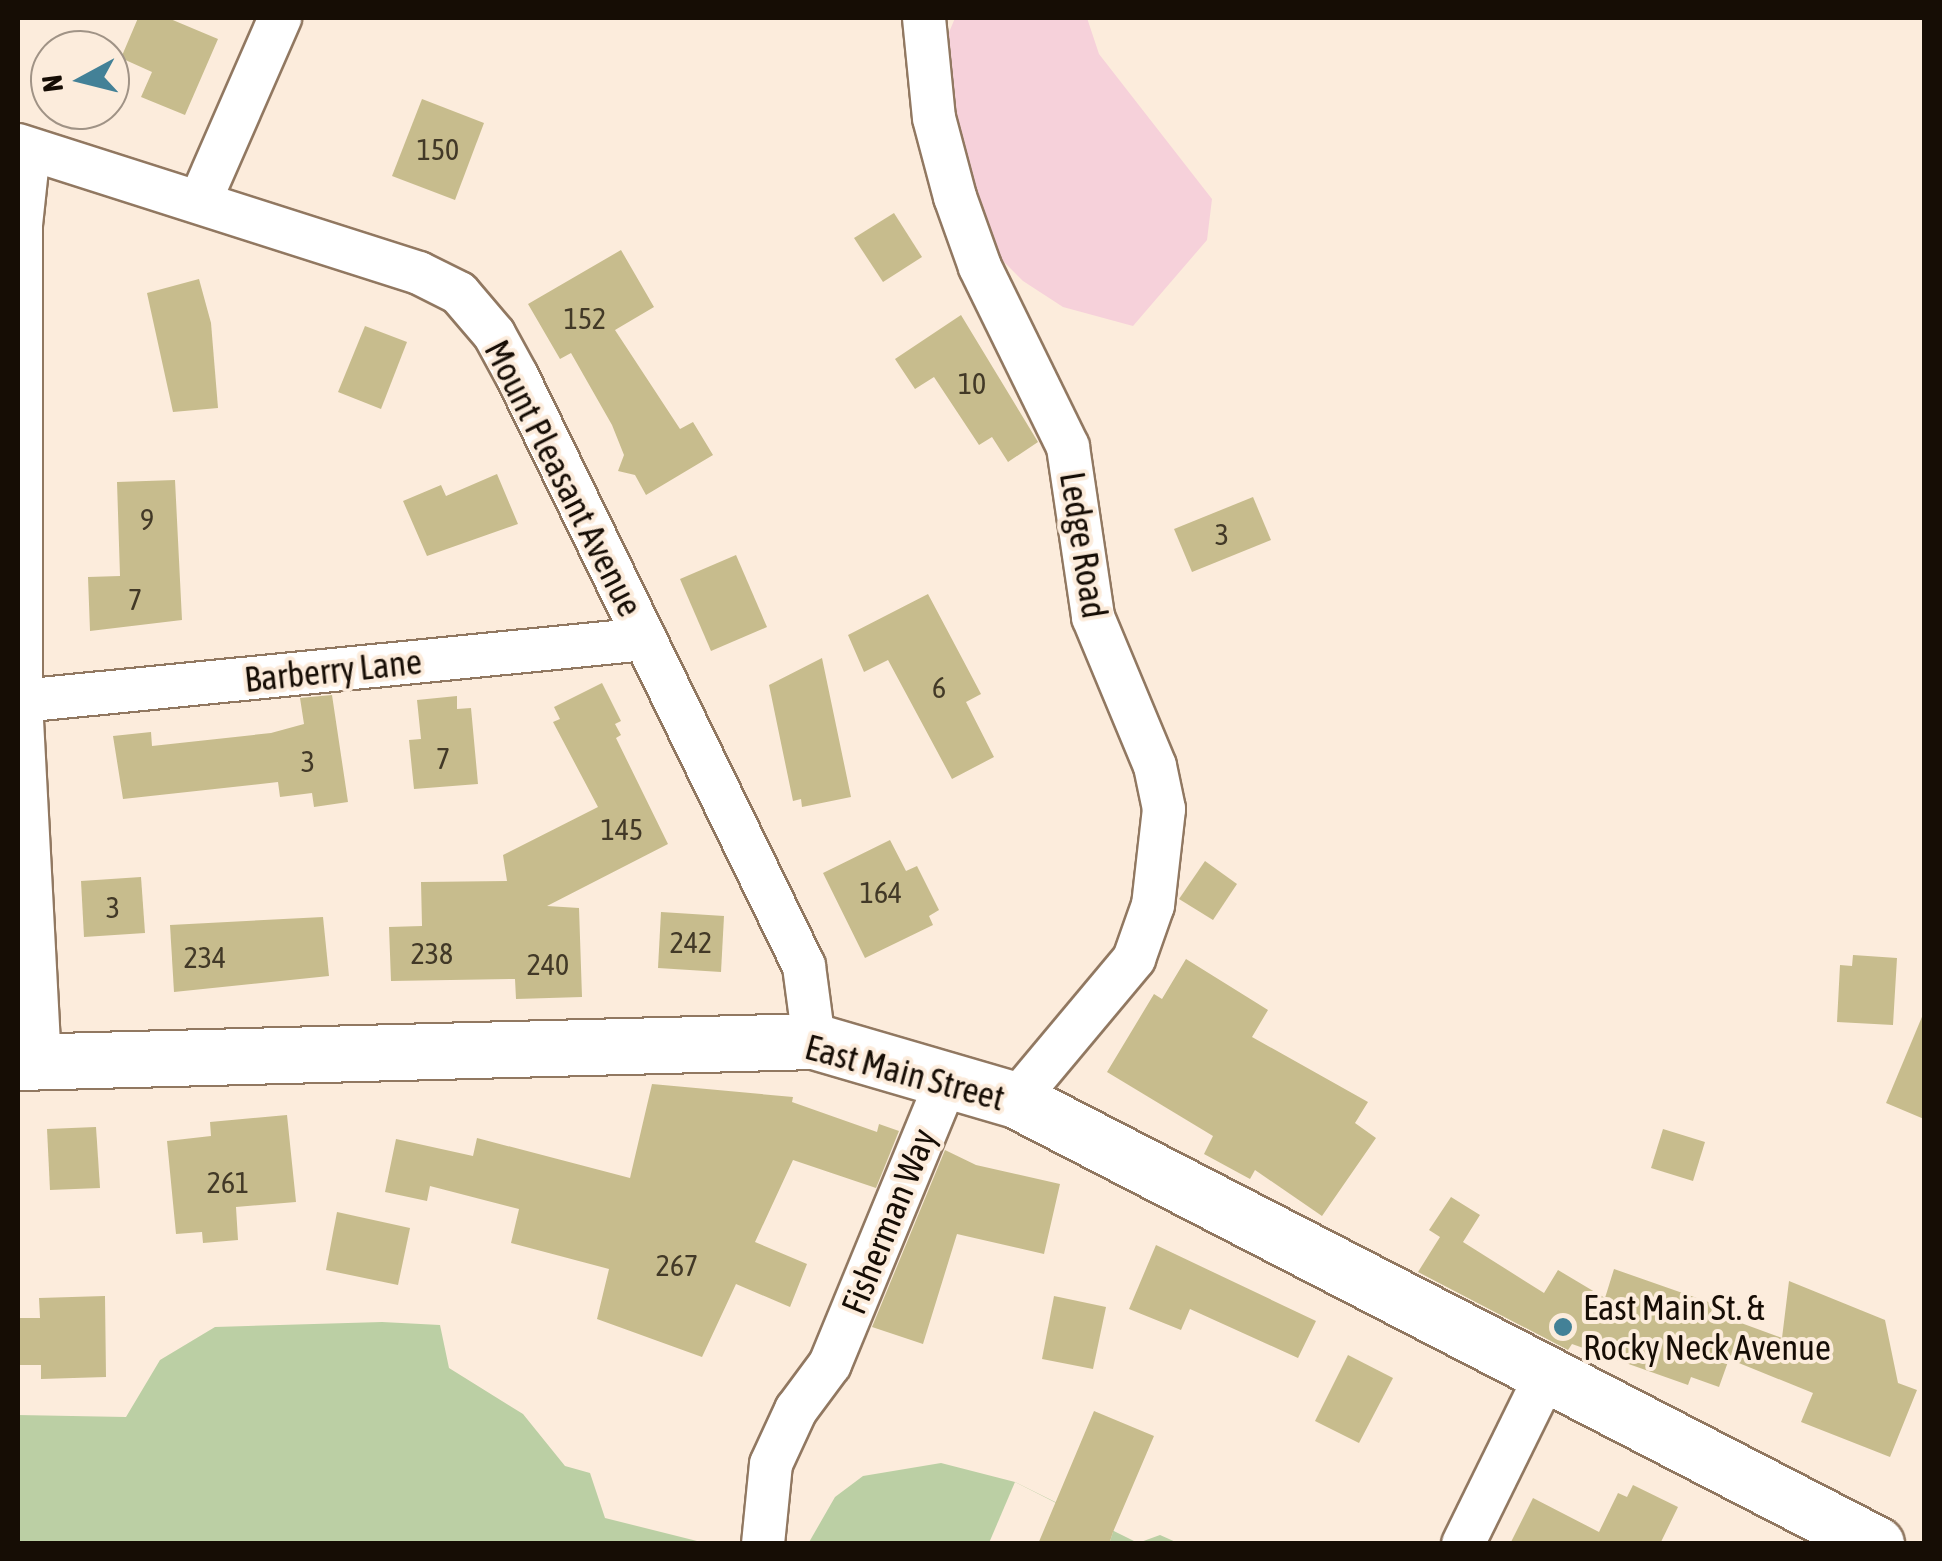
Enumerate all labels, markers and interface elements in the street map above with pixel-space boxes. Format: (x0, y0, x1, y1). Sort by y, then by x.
north arrow (30, 30, 130, 130)
text: N (35, 73, 69, 94)
house number: 150 (417, 131, 459, 167)
house number: 152 (564, 300, 606, 336)
street label: Mount Pleasant Avenue (476, 333, 652, 623)
house number: 10 (958, 365, 986, 401)
street label: Ledge Road (1052, 469, 1116, 621)
house number: 9 (140, 501, 154, 537)
house number: 3 (1215, 516, 1229, 552)
house number: 7 (128, 581, 142, 617)
street label: Barberry Lane (242, 640, 424, 700)
house number: 6 (932, 669, 946, 705)
house number: 7 (436, 740, 450, 776)
house number: 3 (301, 743, 315, 779)
house number: 145 (601, 811, 643, 847)
house number: 164 (860, 874, 902, 910)
house number: 3 (106, 889, 120, 925)
house number: 242 (670, 924, 712, 960)
house number: 238 (411, 935, 453, 971)
house number: 234 (184, 939, 226, 975)
house number: 240 (527, 946, 569, 982)
street label: East Main Street (801, 1025, 1009, 1119)
street label: Fisherman Way (832, 1122, 944, 1320)
house number: 261 (207, 1164, 249, 1200)
house number: 267 (656, 1247, 698, 1283)
place label: East Main St. & Rocky Neck Avenue (1583, 1286, 1831, 1368)
marker: East Main St. & Rocky Neck Avenue (1552, 1316, 1574, 1338)

